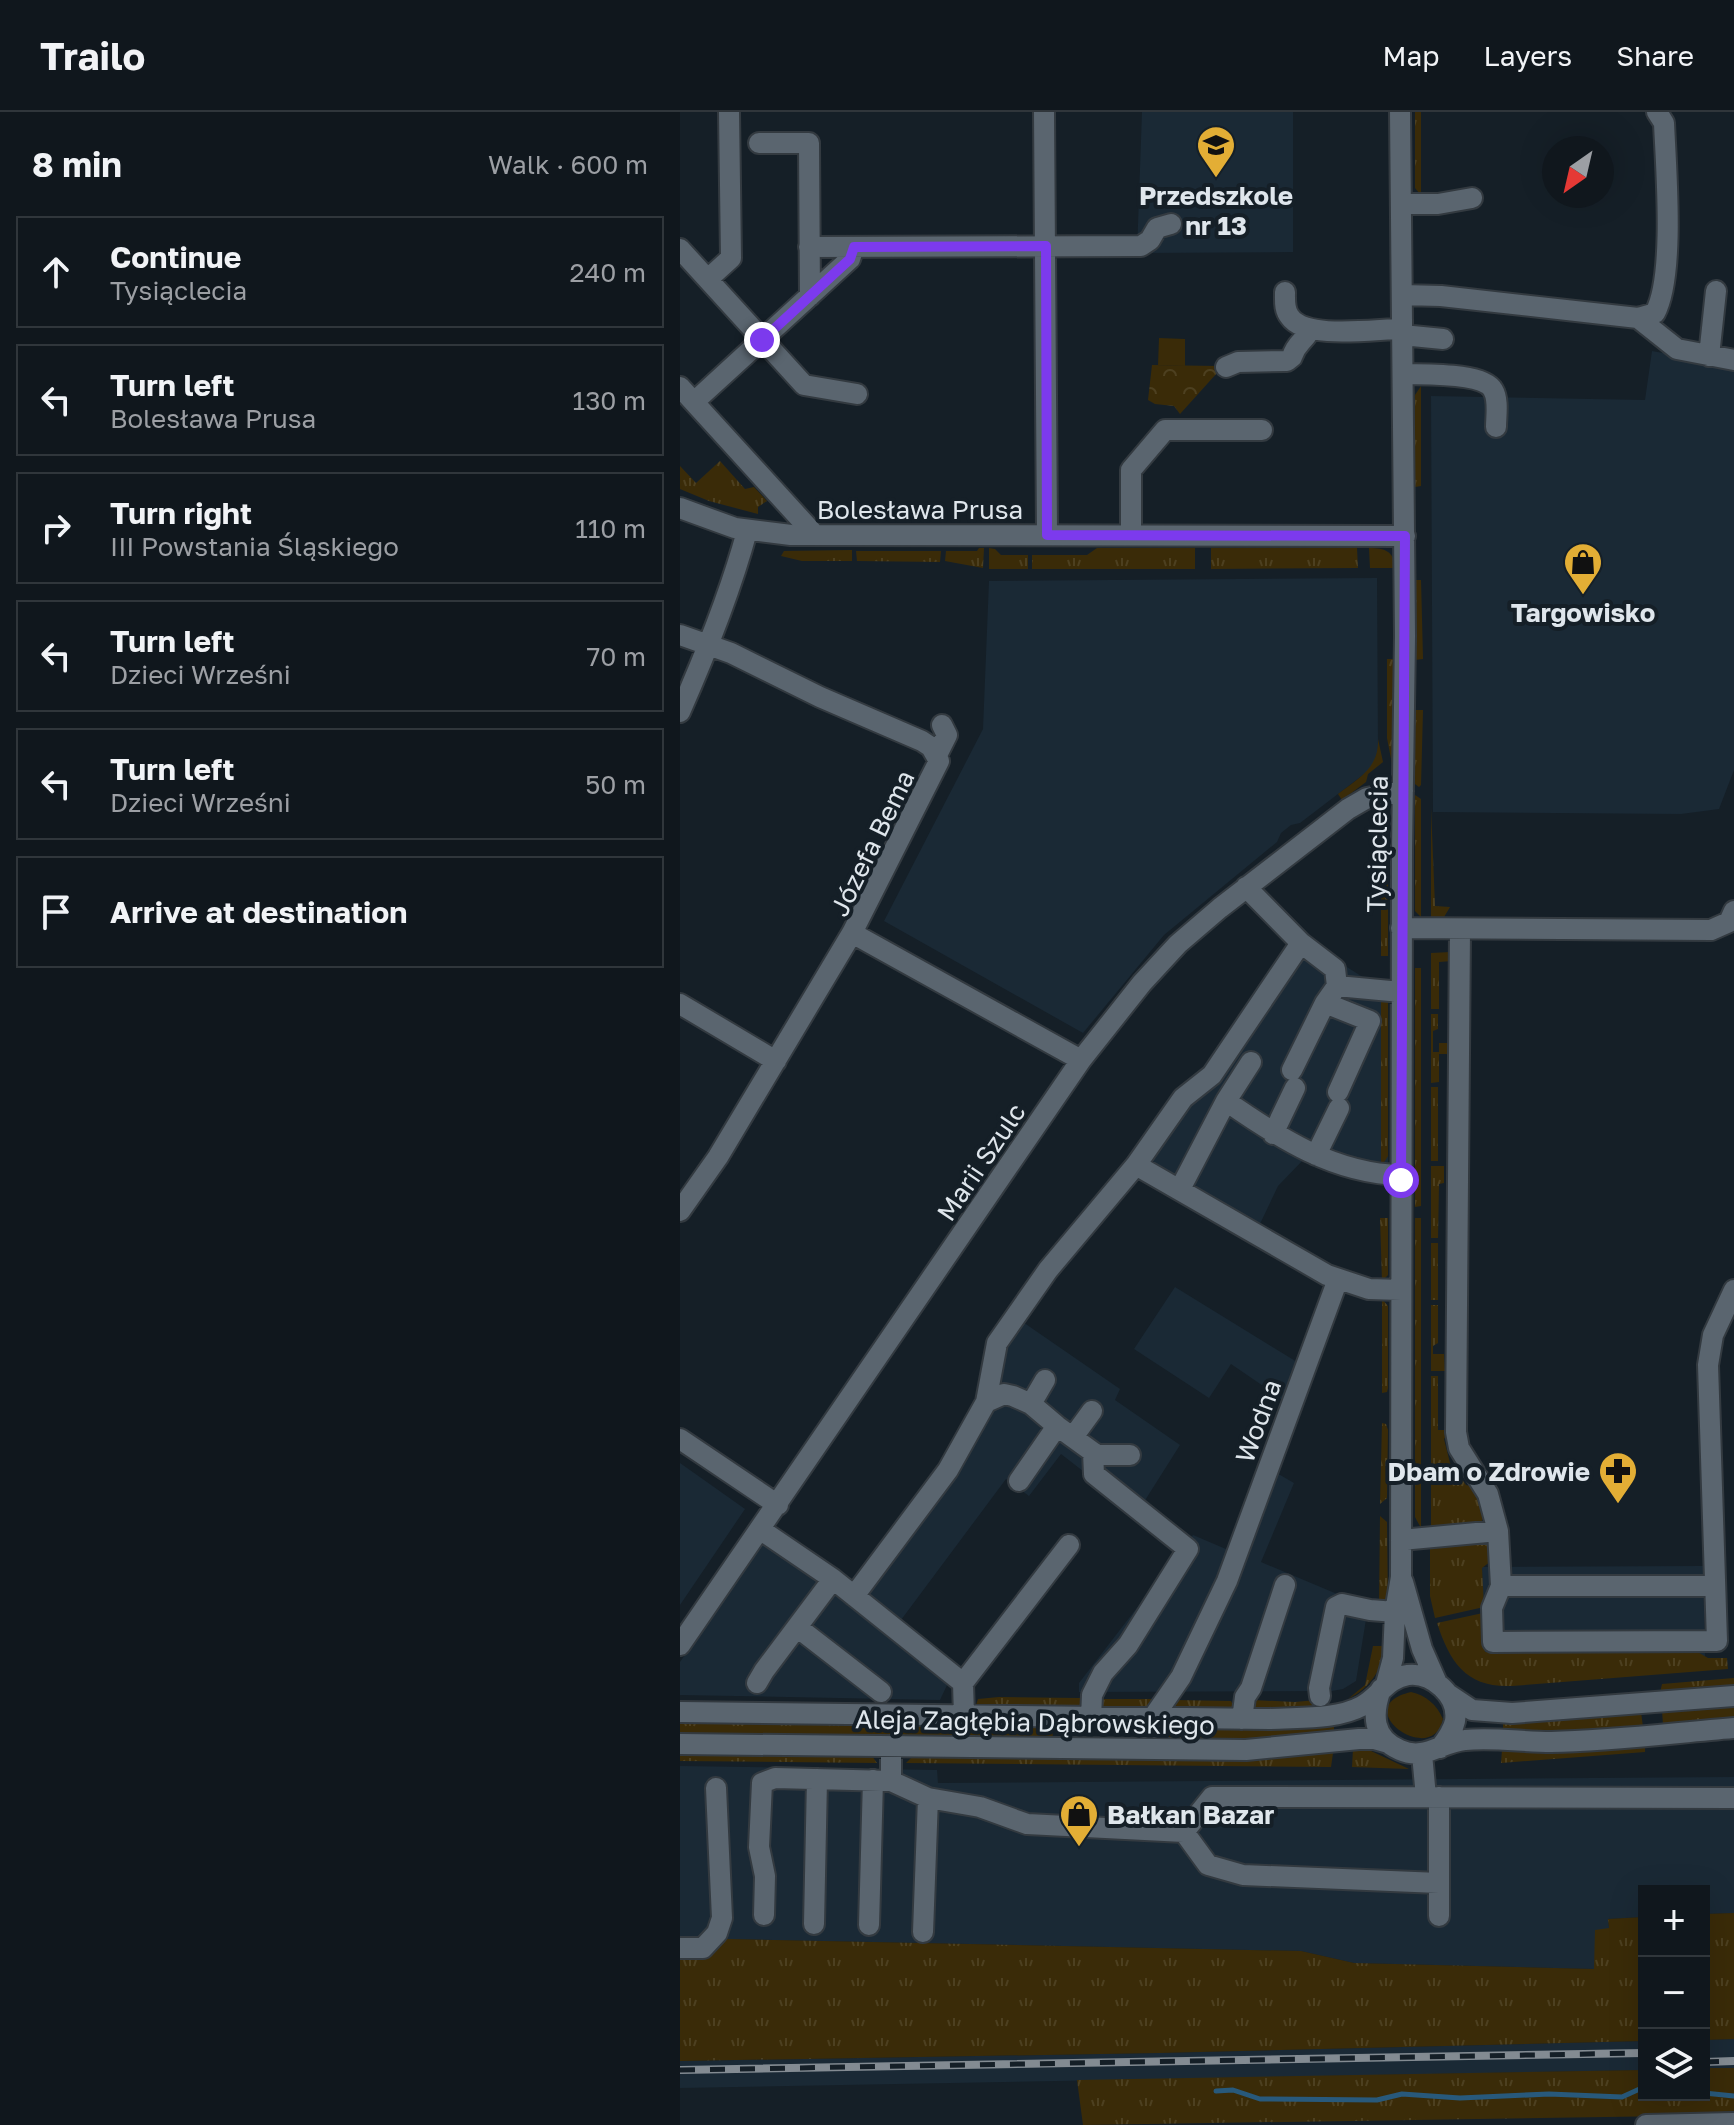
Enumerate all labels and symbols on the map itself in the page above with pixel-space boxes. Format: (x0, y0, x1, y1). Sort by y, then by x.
school or university icon: Przedszkole nr 13 (1195, 124, 1237, 179)
north arrow (1542, 136, 1614, 208)
place label: Przedszkole nr 13 (1139, 180, 1293, 241)
route end (744, 322, 780, 358)
street label: Bolesława Prusa (817, 494, 1023, 525)
shop icon: Targowisko (1562, 541, 1604, 596)
place label: Targowisko (1511, 597, 1655, 628)
street label: Józefa Bema (823, 765, 921, 921)
street label: Tysiąclecia (1360, 775, 1394, 913)
street label: Marii Szulc (930, 1097, 1032, 1227)
route start (1383, 1162, 1419, 1198)
street label: Wodna (1229, 1375, 1287, 1467)
pharmacy icon: Dbam o Zdrowie (1597, 1450, 1639, 1505)
place label: Dbam o Zdrowie (1388, 1456, 1590, 1487)
street label: Aleja Zagłębia Dąbrowskiego (855, 1703, 1215, 1741)
shop icon: Bałkan Bazar (1058, 1793, 1100, 1848)
place label: Bałkan Bazar (1107, 1799, 1274, 1830)

